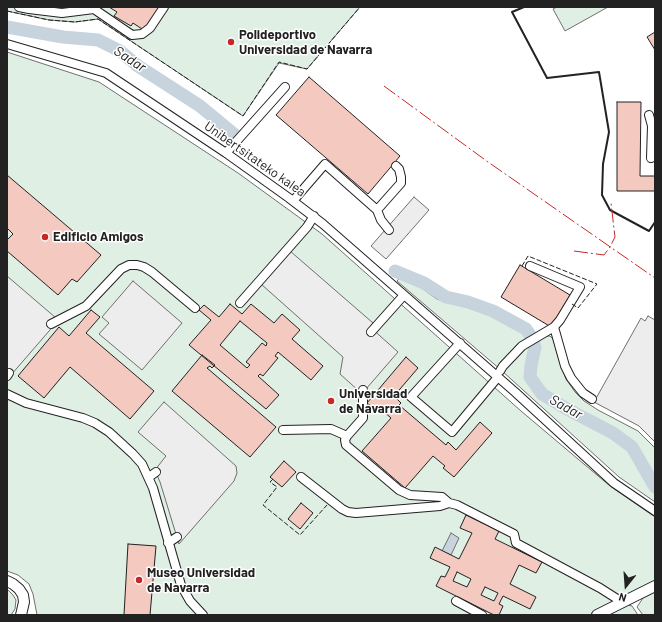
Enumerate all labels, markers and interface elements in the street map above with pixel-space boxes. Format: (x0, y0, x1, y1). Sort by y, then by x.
place label: Polideportivo Universidad de Navarra (239, 27, 372, 58)
marker: Polideportivo Universidad de Navarra (226, 37, 236, 47)
water label: Sadar (111, 42, 149, 76)
street label: Unibertsitateko kalea (201, 118, 309, 200)
place label: Edificio Amigos (53, 229, 144, 245)
marker: Edificio Amigos (40, 232, 50, 242)
place label: Universidad de Navarra (339, 386, 407, 417)
water label: Sadar (547, 391, 585, 423)
marker: Universidad de Navarra (326, 396, 336, 406)
place label: Museo Universidad de Navarra (147, 565, 255, 596)
north arrow (606, 566, 646, 606)
marker: Museo Universidad de Navarra (134, 575, 144, 585)
text: N (617, 591, 628, 605)

